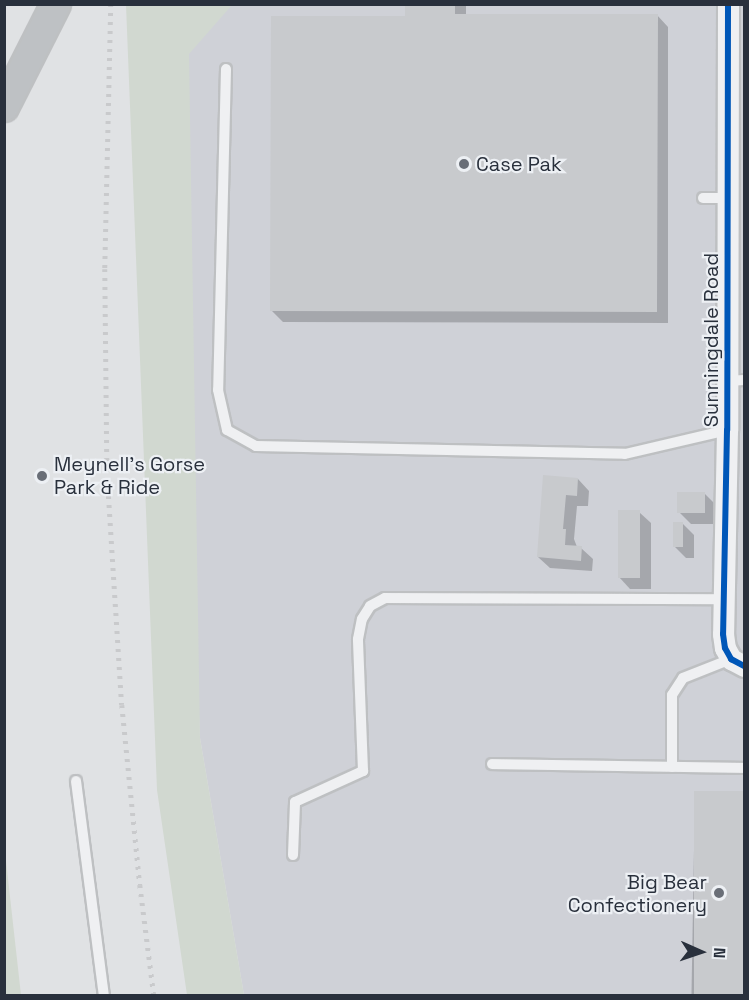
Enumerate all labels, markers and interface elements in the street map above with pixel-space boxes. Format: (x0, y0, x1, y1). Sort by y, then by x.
place label: Case Pak (476, 152, 562, 176)
marker: Case Pak (457, 157, 471, 171)
street label: Sunningdale Road (699, 253, 723, 427)
place label: Meynell's Gorse Park & Ride (54, 452, 205, 499)
marker: Meynell's Gorse Park & Ride (35, 469, 49, 483)
place label: Big Bear Confectionery (568, 870, 707, 917)
marker: Big Bear Confectionery (712, 886, 726, 900)
north arrow (671, 922, 731, 982)
text: N (709, 947, 730, 959)

